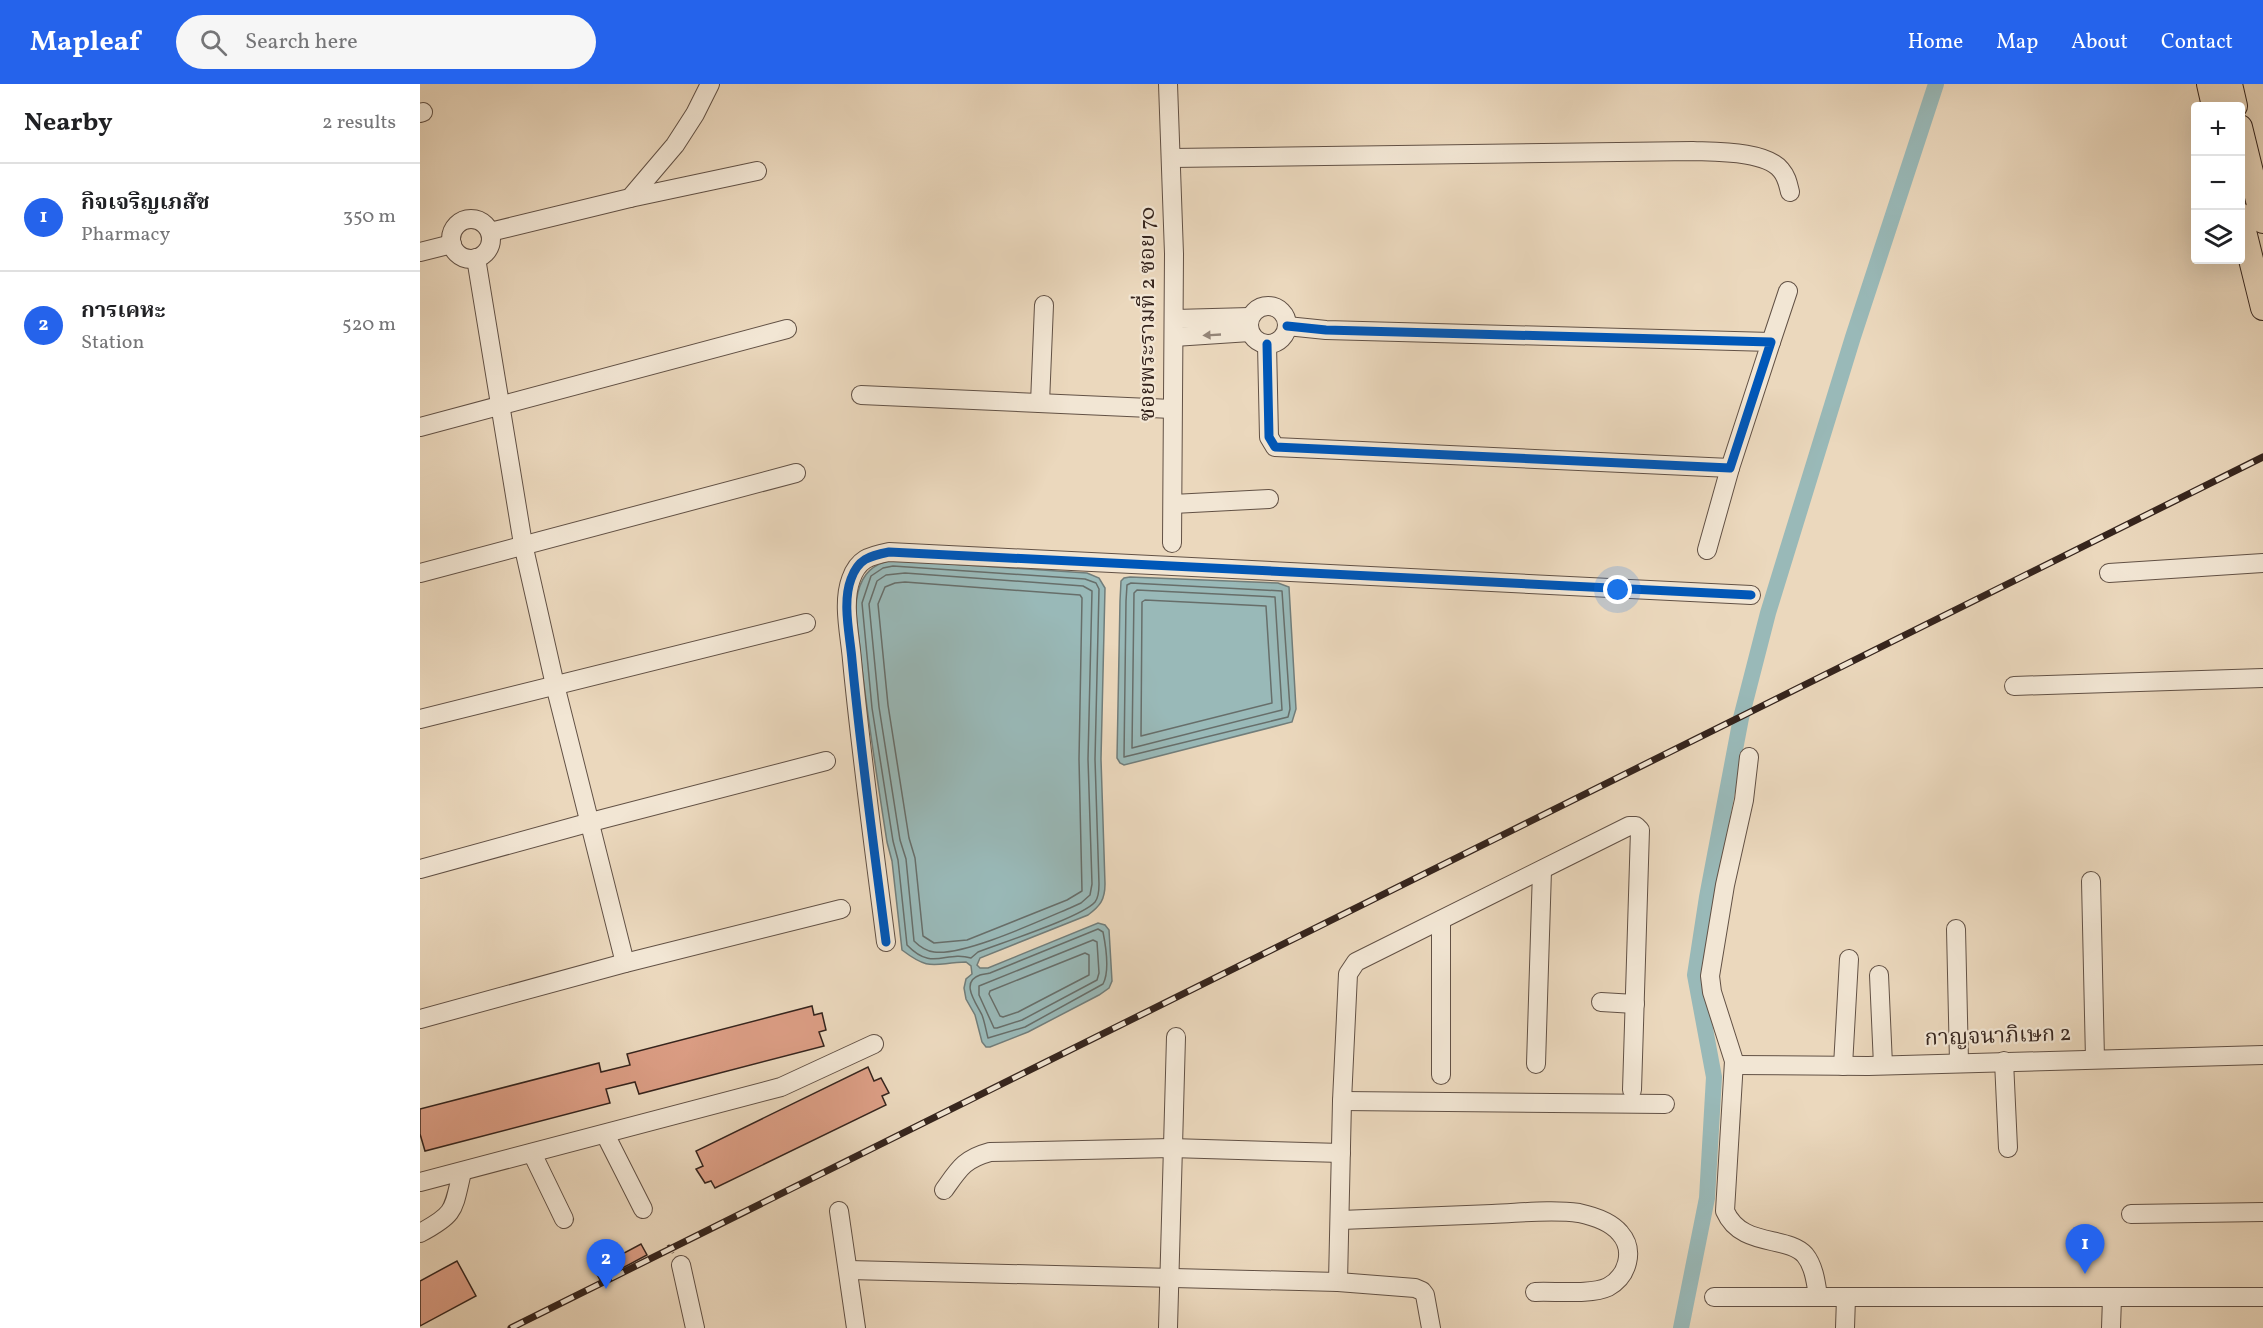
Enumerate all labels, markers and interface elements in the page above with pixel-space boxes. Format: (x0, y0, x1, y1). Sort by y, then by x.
search box (176, 15, 596, 69)
text: Mapleaf (30, 23, 140, 62)
icon: search (197, 26, 230, 59)
text: Search here (245, 27, 358, 58)
text: Home (1908, 28, 1963, 57)
text: Map (1996, 28, 2038, 57)
text: About (2071, 28, 2128, 57)
text: Contact (2161, 28, 2233, 57)
map controls (2191, 102, 2245, 264)
button: + (2191, 102, 2245, 156)
text: Nearby (24, 105, 113, 141)
text: 2 results (322, 109, 396, 137)
button: − (2191, 156, 2245, 210)
text: กิจเจริญเภสัช (81, 188, 210, 219)
text: 1 (39, 203, 48, 231)
text: 350 m (343, 203, 396, 231)
street label: ซอยพระรามที่ 2 ซอย 70 (1130, 207, 1164, 421)
button: layers (2191, 210, 2245, 264)
text: Pharmacy (81, 221, 170, 249)
text: การเคหะ (81, 296, 166, 327)
text: 2 (38, 311, 49, 339)
text: 520 m (342, 311, 396, 339)
text: Station (81, 329, 144, 357)
one-way arrow (1202, 330, 1221, 340)
your location (1603, 575, 1632, 604)
street label: กาญจนาภิเษก 2 (1924, 1019, 2072, 1055)
pin: 1 (2066, 1224, 2104, 1274)
pin: 2 (586, 1240, 626, 1289)

